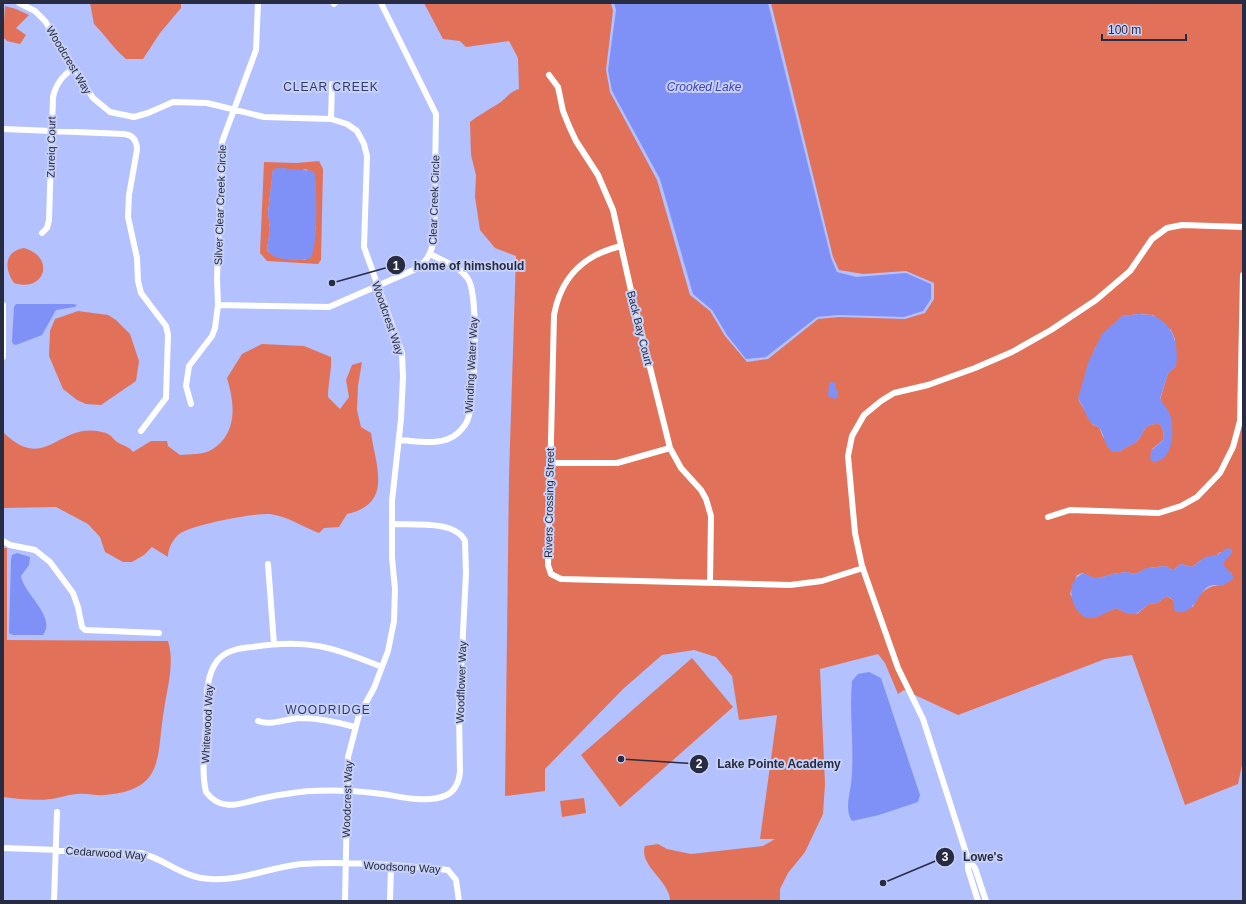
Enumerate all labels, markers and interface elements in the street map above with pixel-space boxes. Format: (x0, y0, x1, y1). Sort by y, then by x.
scale bar (1102, 16, 1186, 42)
text: 100 m (1108, 23, 1141, 37)
street label: Woodcrest Way (44, 24, 94, 97)
district label: CLEAR CREEK (283, 80, 379, 94)
water label: Crooked Lake (667, 80, 742, 94)
street label: Zureiq Court (44, 116, 58, 178)
street label: Silver Clear Creek Circle (212, 145, 228, 265)
street label: Clear Creek Circle (426, 155, 442, 245)
callout: home of himshould (386, 253, 532, 277)
text: 1 (393, 259, 400, 273)
text: home of himshould (414, 259, 524, 273)
street label: Woodcrest Way (370, 280, 406, 357)
street label: Back Bay Court (625, 289, 655, 367)
street label: Winding Water Way (462, 316, 480, 413)
street label: Rivers Crossing Street (542, 448, 556, 558)
street label: Woodflower Way (454, 640, 468, 723)
street label: Whitewood Way (199, 684, 215, 764)
district label: WOODRIDGE (285, 703, 371, 717)
callout: Lake Pointe Academy (689, 752, 849, 776)
text: 2 (696, 757, 703, 771)
text: Lake Pointe Academy (717, 757, 841, 771)
street label: Woodcrest Way (340, 760, 354, 838)
street label: Cedarwood Way (65, 844, 147, 862)
callout: Lowe's (935, 845, 1011, 869)
text: 3 (942, 850, 949, 864)
text: Lowe's (963, 850, 1003, 864)
street label: Woodsong Way (363, 859, 441, 875)

